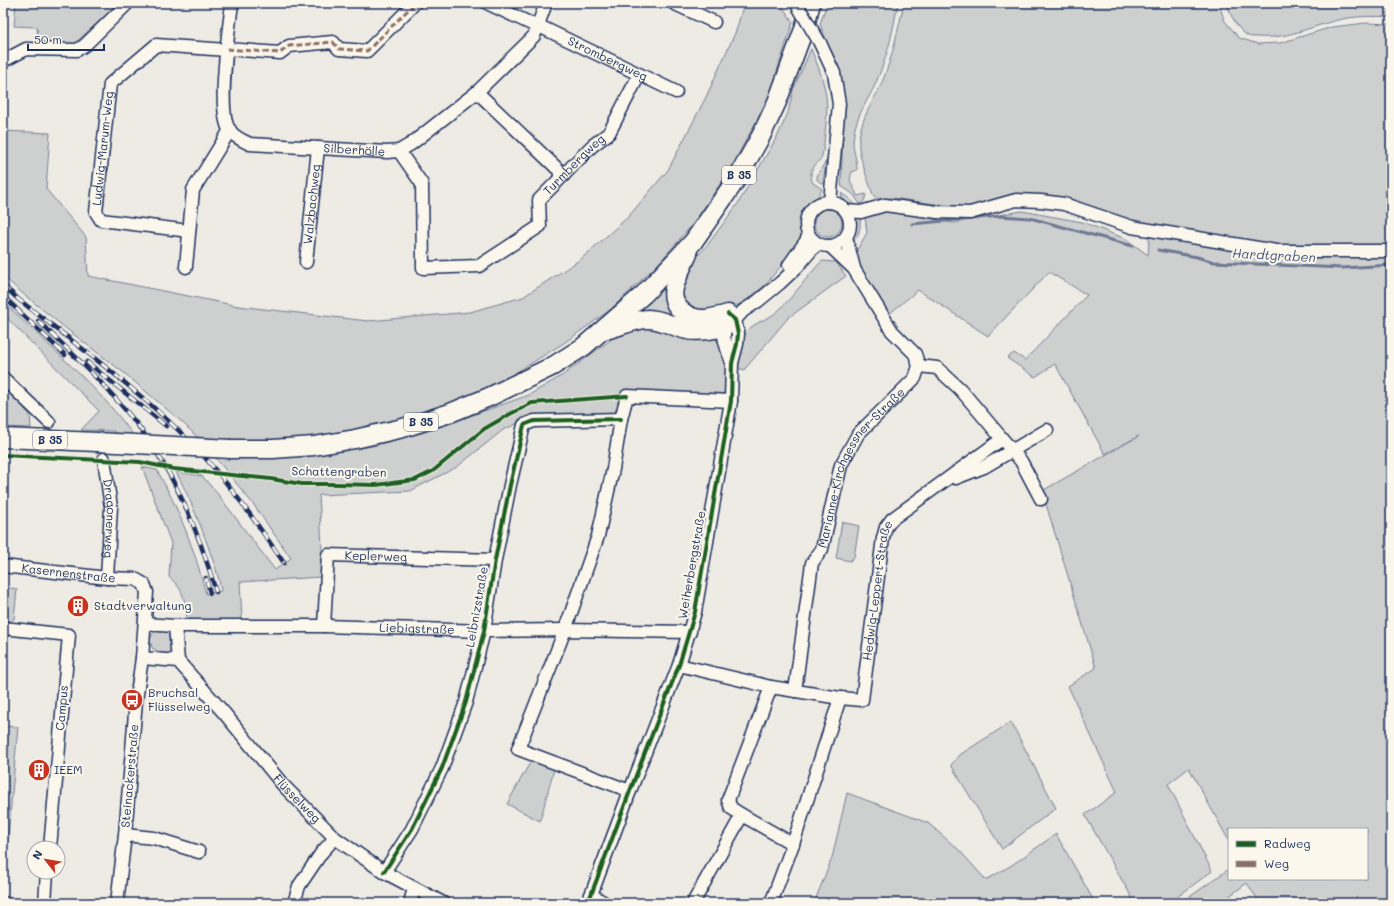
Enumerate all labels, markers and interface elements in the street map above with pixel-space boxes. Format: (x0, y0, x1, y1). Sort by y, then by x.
scale bar (28, 26, 104, 52)
text: 50 m (34, 31, 62, 47)
street label: Strombergweg (565, 32, 650, 84)
street label: Ludwig-Marum-Weg (88, 90, 116, 206)
street label: Turmbergweg (539, 130, 608, 198)
street label: Silberhölle (323, 139, 386, 159)
street label: Walzbachweg (299, 163, 323, 245)
road number: B 35 (722, 166, 756, 184)
water label: Hardtgraben (1232, 244, 1316, 265)
street label: Marianne-Kirchgessner-Straße (813, 384, 908, 549)
road number: B 35 (404, 413, 438, 431)
road number: B 35 (33, 431, 67, 449)
street label: Schattengraben (291, 462, 387, 480)
street label: Dragonerweg (100, 478, 120, 559)
street label: Weiherbergstraße (674, 509, 708, 620)
street label: Hedwig-Leppert-Straße (858, 516, 896, 661)
street label: Keplerweg (344, 547, 407, 564)
street label: Kasernenstraße (21, 559, 116, 585)
street label: Leibnizstraße (461, 565, 491, 648)
building icon: Stadtverwaltung (65, 593, 91, 619)
place label: Stadtverwaltung (94, 597, 191, 613)
street label: Liebigstraße (379, 619, 455, 637)
street label: Campus (51, 684, 71, 731)
place label: Bruchsal Flüsselweg (148, 684, 210, 714)
bus stop icon: Bruchsal Flüsselweg (119, 687, 145, 713)
street label: Steinackerstraße (117, 724, 141, 828)
building icon: IEEM (26, 757, 52, 783)
place label: IEEM (54, 761, 83, 777)
street label: Flüsselweg (270, 770, 325, 826)
legend (1228, 828, 1368, 880)
text: Radweg (1264, 835, 1311, 851)
north arrow (26, 840, 66, 880)
text: N (28, 847, 46, 862)
text: Weg (1264, 855, 1289, 871)

